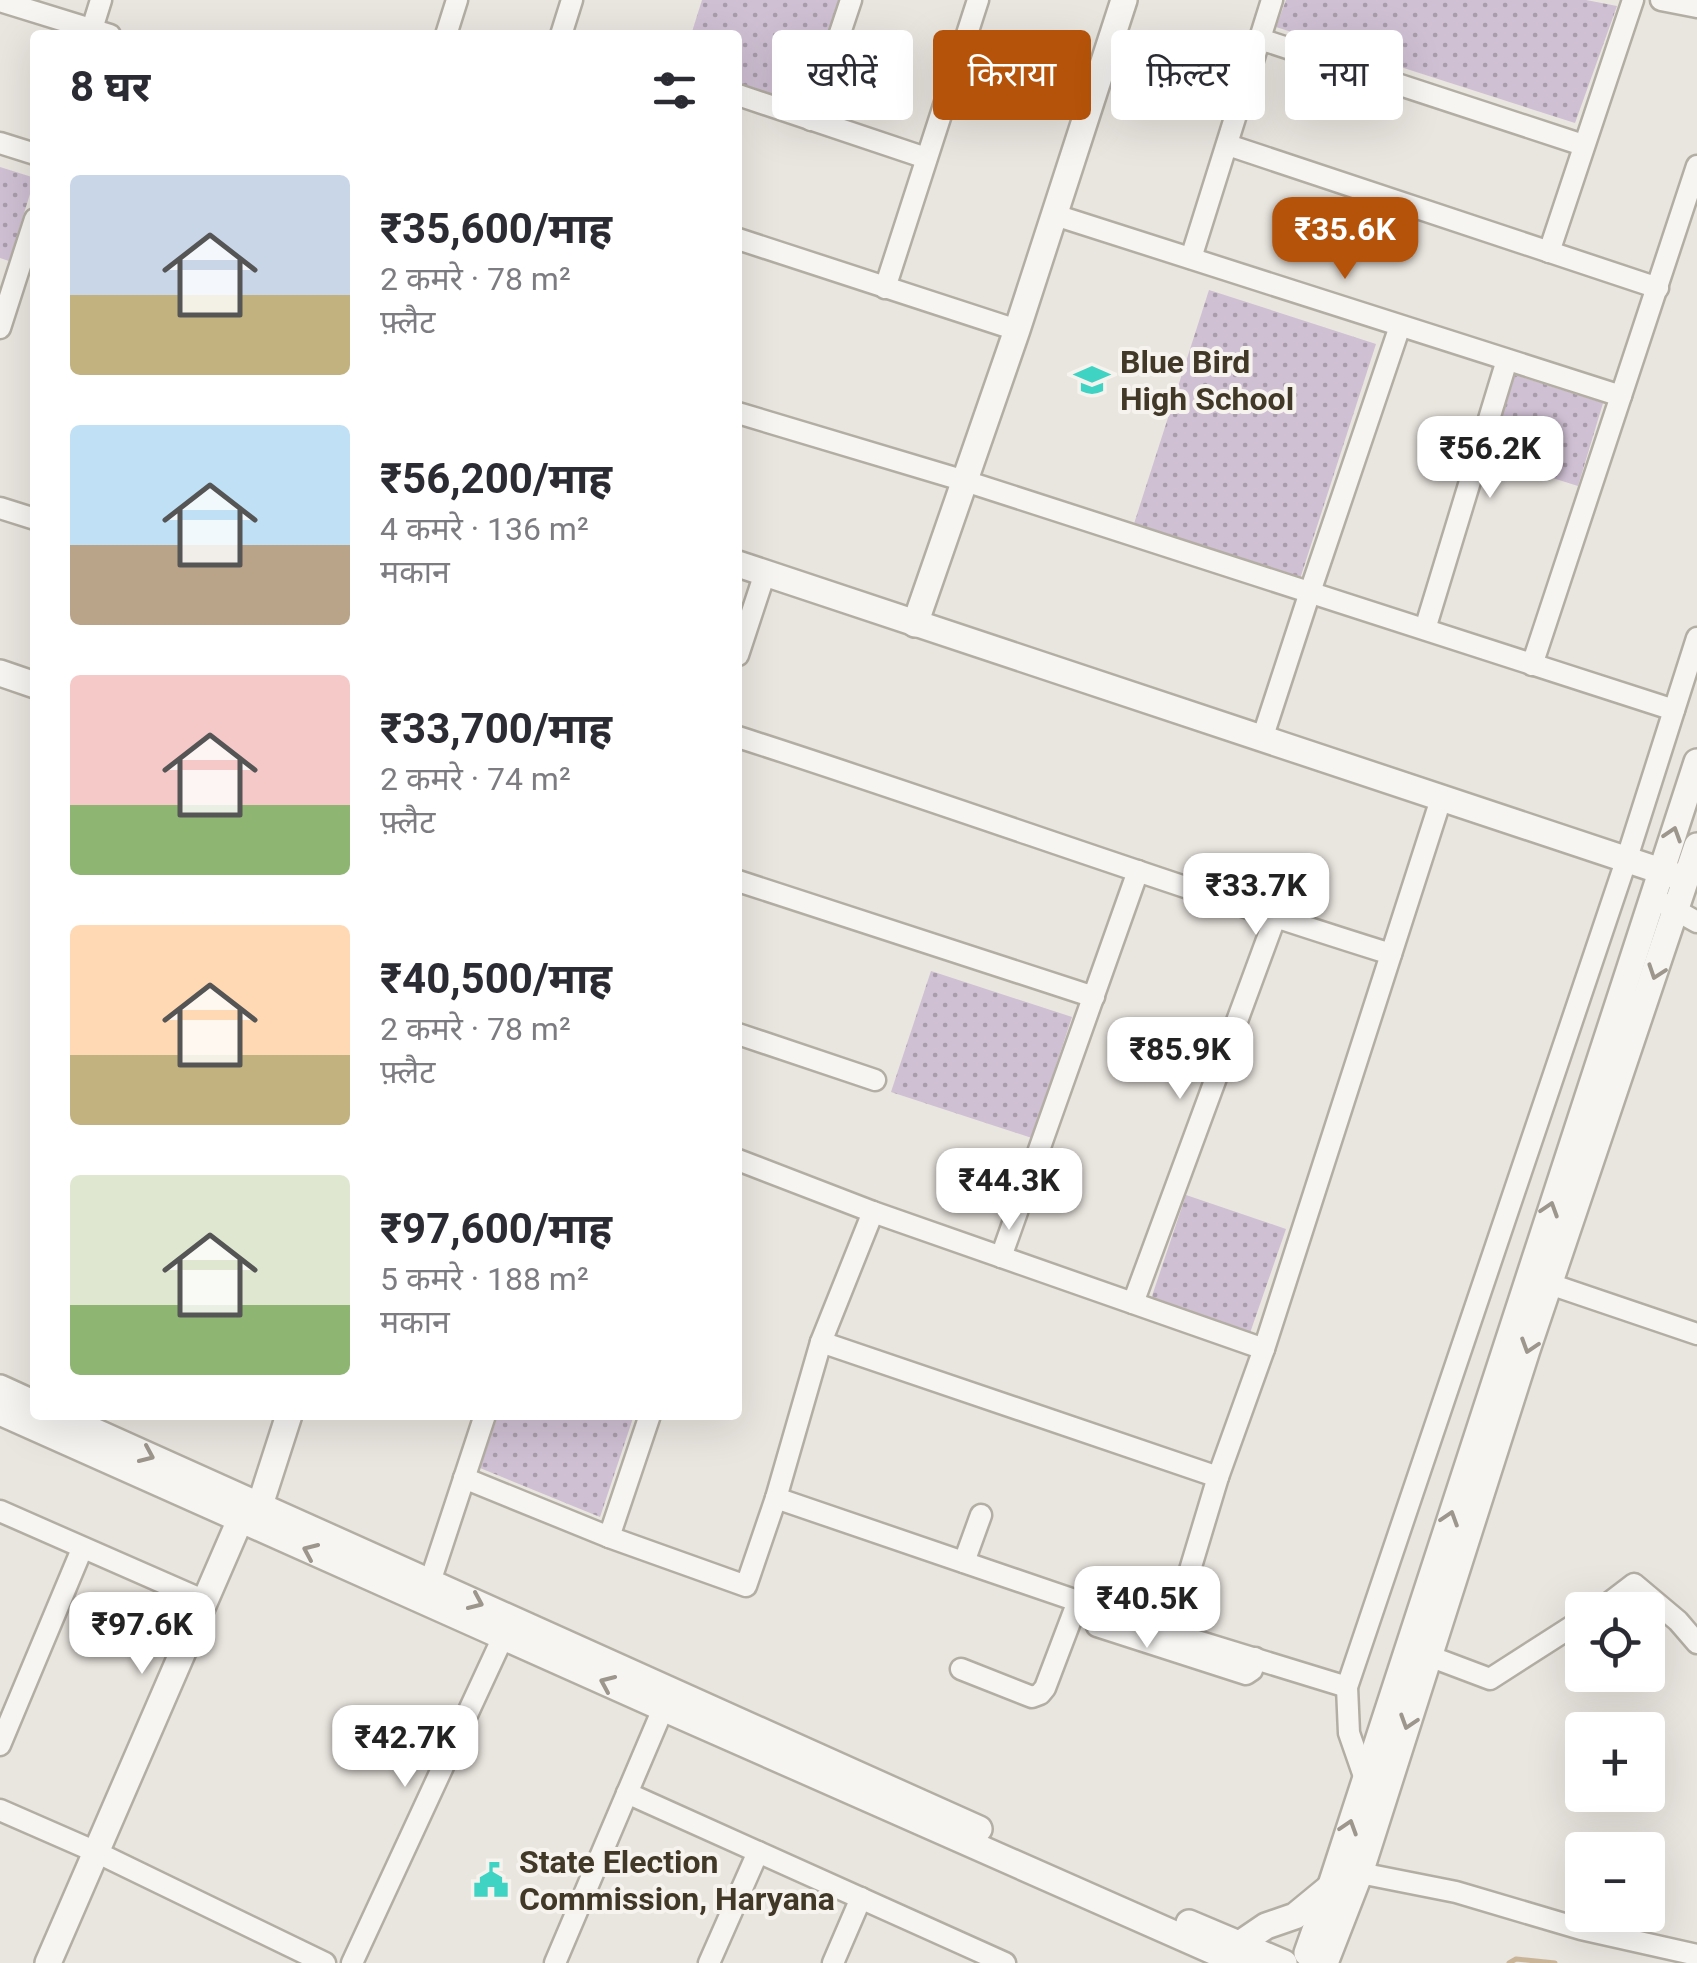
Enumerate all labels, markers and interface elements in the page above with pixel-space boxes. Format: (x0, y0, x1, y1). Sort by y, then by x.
chip: खरीदें (772, 30, 913, 120)
chip: किराया (933, 30, 1091, 120)
chip: फ़िल्टर (1111, 30, 1265, 120)
chip: नया (1285, 30, 1403, 120)
text: 8 घर (70, 62, 150, 111)
icon: filters (647, 63, 702, 118)
pin: ₹35.6K (1264, 197, 1426, 282)
text: ₹35,600/माह (380, 204, 612, 253)
text: ₹35.6K (1294, 210, 1396, 248)
icon: home (150, 215, 270, 335)
text: 2 कमरे · 78 m² (380, 260, 571, 298)
text: फ़्लैट (380, 303, 435, 341)
place label: Blue Bird High School (1120, 343, 1294, 418)
school or university icon: Blue Bird High School (1073, 361, 1111, 399)
pin: ₹56.2K (1409, 416, 1571, 501)
text: ₹56.2K (1439, 429, 1541, 467)
text: ₹56,200/माह (380, 454, 612, 503)
icon: home (150, 465, 270, 585)
text: 4 कमरे · 136 m² (380, 510, 589, 548)
text: मकान (380, 553, 450, 591)
text: ₹33,700/माह (380, 704, 612, 753)
icon: home (150, 715, 270, 835)
text: 2 कमरे · 74 m² (380, 760, 571, 798)
text: फ़्लैट (380, 803, 435, 841)
one-way arrow (1662, 826, 1682, 843)
pin: ₹33.7K (1175, 853, 1337, 938)
text: ₹33.7K (1205, 866, 1307, 904)
text: ₹40,500/माह (380, 954, 612, 1003)
one-way arrow (1647, 962, 1667, 979)
icon: home (150, 965, 270, 1085)
text: 2 कमरे · 78 m² (380, 1010, 571, 1048)
pin: ₹85.9K (1099, 1017, 1261, 1102)
text: ₹85.9K (1129, 1030, 1231, 1068)
text: फ़्लैट (380, 1053, 435, 1091)
pin: ₹44.3K (928, 1148, 1090, 1233)
text: ₹44.3K (958, 1161, 1060, 1199)
one-way arrow (1539, 1201, 1559, 1218)
text: ₹97,600/माह (380, 1204, 612, 1253)
icon: home (150, 1215, 270, 1335)
text: 5 कमरे · 188 m² (380, 1260, 589, 1298)
text: मकान (380, 1303, 450, 1341)
one-way arrow (1520, 1337, 1540, 1354)
one-way arrow (137, 1443, 155, 1463)
one-way arrow (1438, 1510, 1458, 1527)
one-way arrow (302, 1543, 320, 1563)
pin: ₹40.5K (1066, 1566, 1228, 1651)
text: ₹40.5K (1096, 1579, 1198, 1617)
one-way arrow (466, 1590, 484, 1610)
pin: ₹97.6K (61, 1592, 223, 1677)
map controls (1565, 1592, 1665, 1932)
button: locate (1565, 1592, 1665, 1692)
text: ₹97.6K (91, 1605, 193, 1643)
one-way arrow (599, 1676, 617, 1696)
pin: ₹42.7K (324, 1705, 486, 1790)
button: + (1565, 1712, 1665, 1812)
one-way arrow (1400, 1713, 1420, 1730)
text: ₹42.7K (354, 1718, 456, 1756)
one-way arrow (1338, 1820, 1358, 1837)
button: − (1565, 1832, 1665, 1932)
place label: State Election Commission, Haryana (519, 1843, 835, 1918)
public building icon: State Election Commission, Haryana (472, 1861, 510, 1899)

